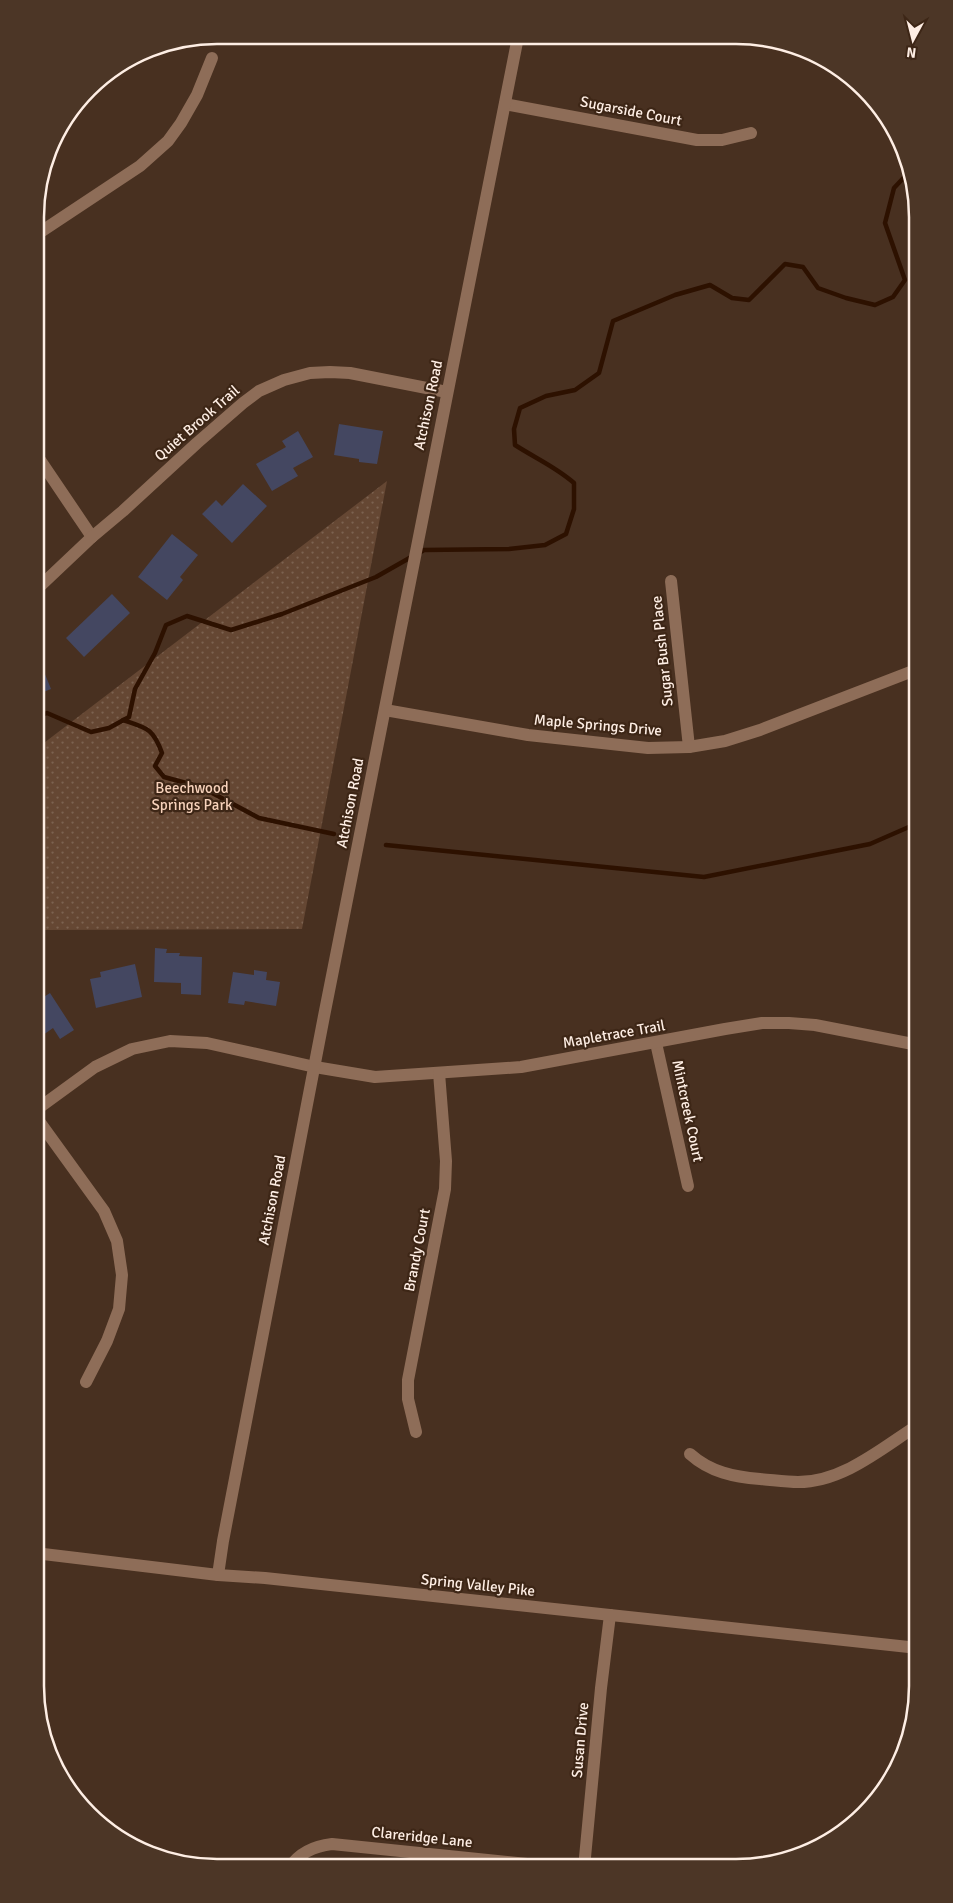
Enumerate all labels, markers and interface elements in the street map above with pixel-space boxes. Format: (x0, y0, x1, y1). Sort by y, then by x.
north arrow (888, 15, 938, 65)
text: N (906, 43, 917, 61)
street label: Sugarside Court (579, 92, 683, 130)
street label: Atchison Road (410, 358, 446, 452)
street label: Quiet Brook Trail (151, 381, 243, 465)
street label: Sugar Bush Place (647, 595, 677, 707)
street label: Maple Springs Drive (533, 710, 663, 740)
street label: Atchison Road (332, 756, 368, 850)
park label: Beechwood Springs Park (152, 779, 233, 814)
street label: Mapletrace Trail (561, 1016, 667, 1052)
street label: Mintcreek Court (668, 1058, 708, 1164)
street label: Atchison Road (254, 1153, 290, 1247)
street label: Brandy Court (400, 1207, 434, 1293)
street label: Spring Valley Pike (420, 1570, 536, 1600)
street label: Susan Drive (568, 1701, 592, 1779)
street label: Clareridge Lane (371, 1823, 473, 1851)

